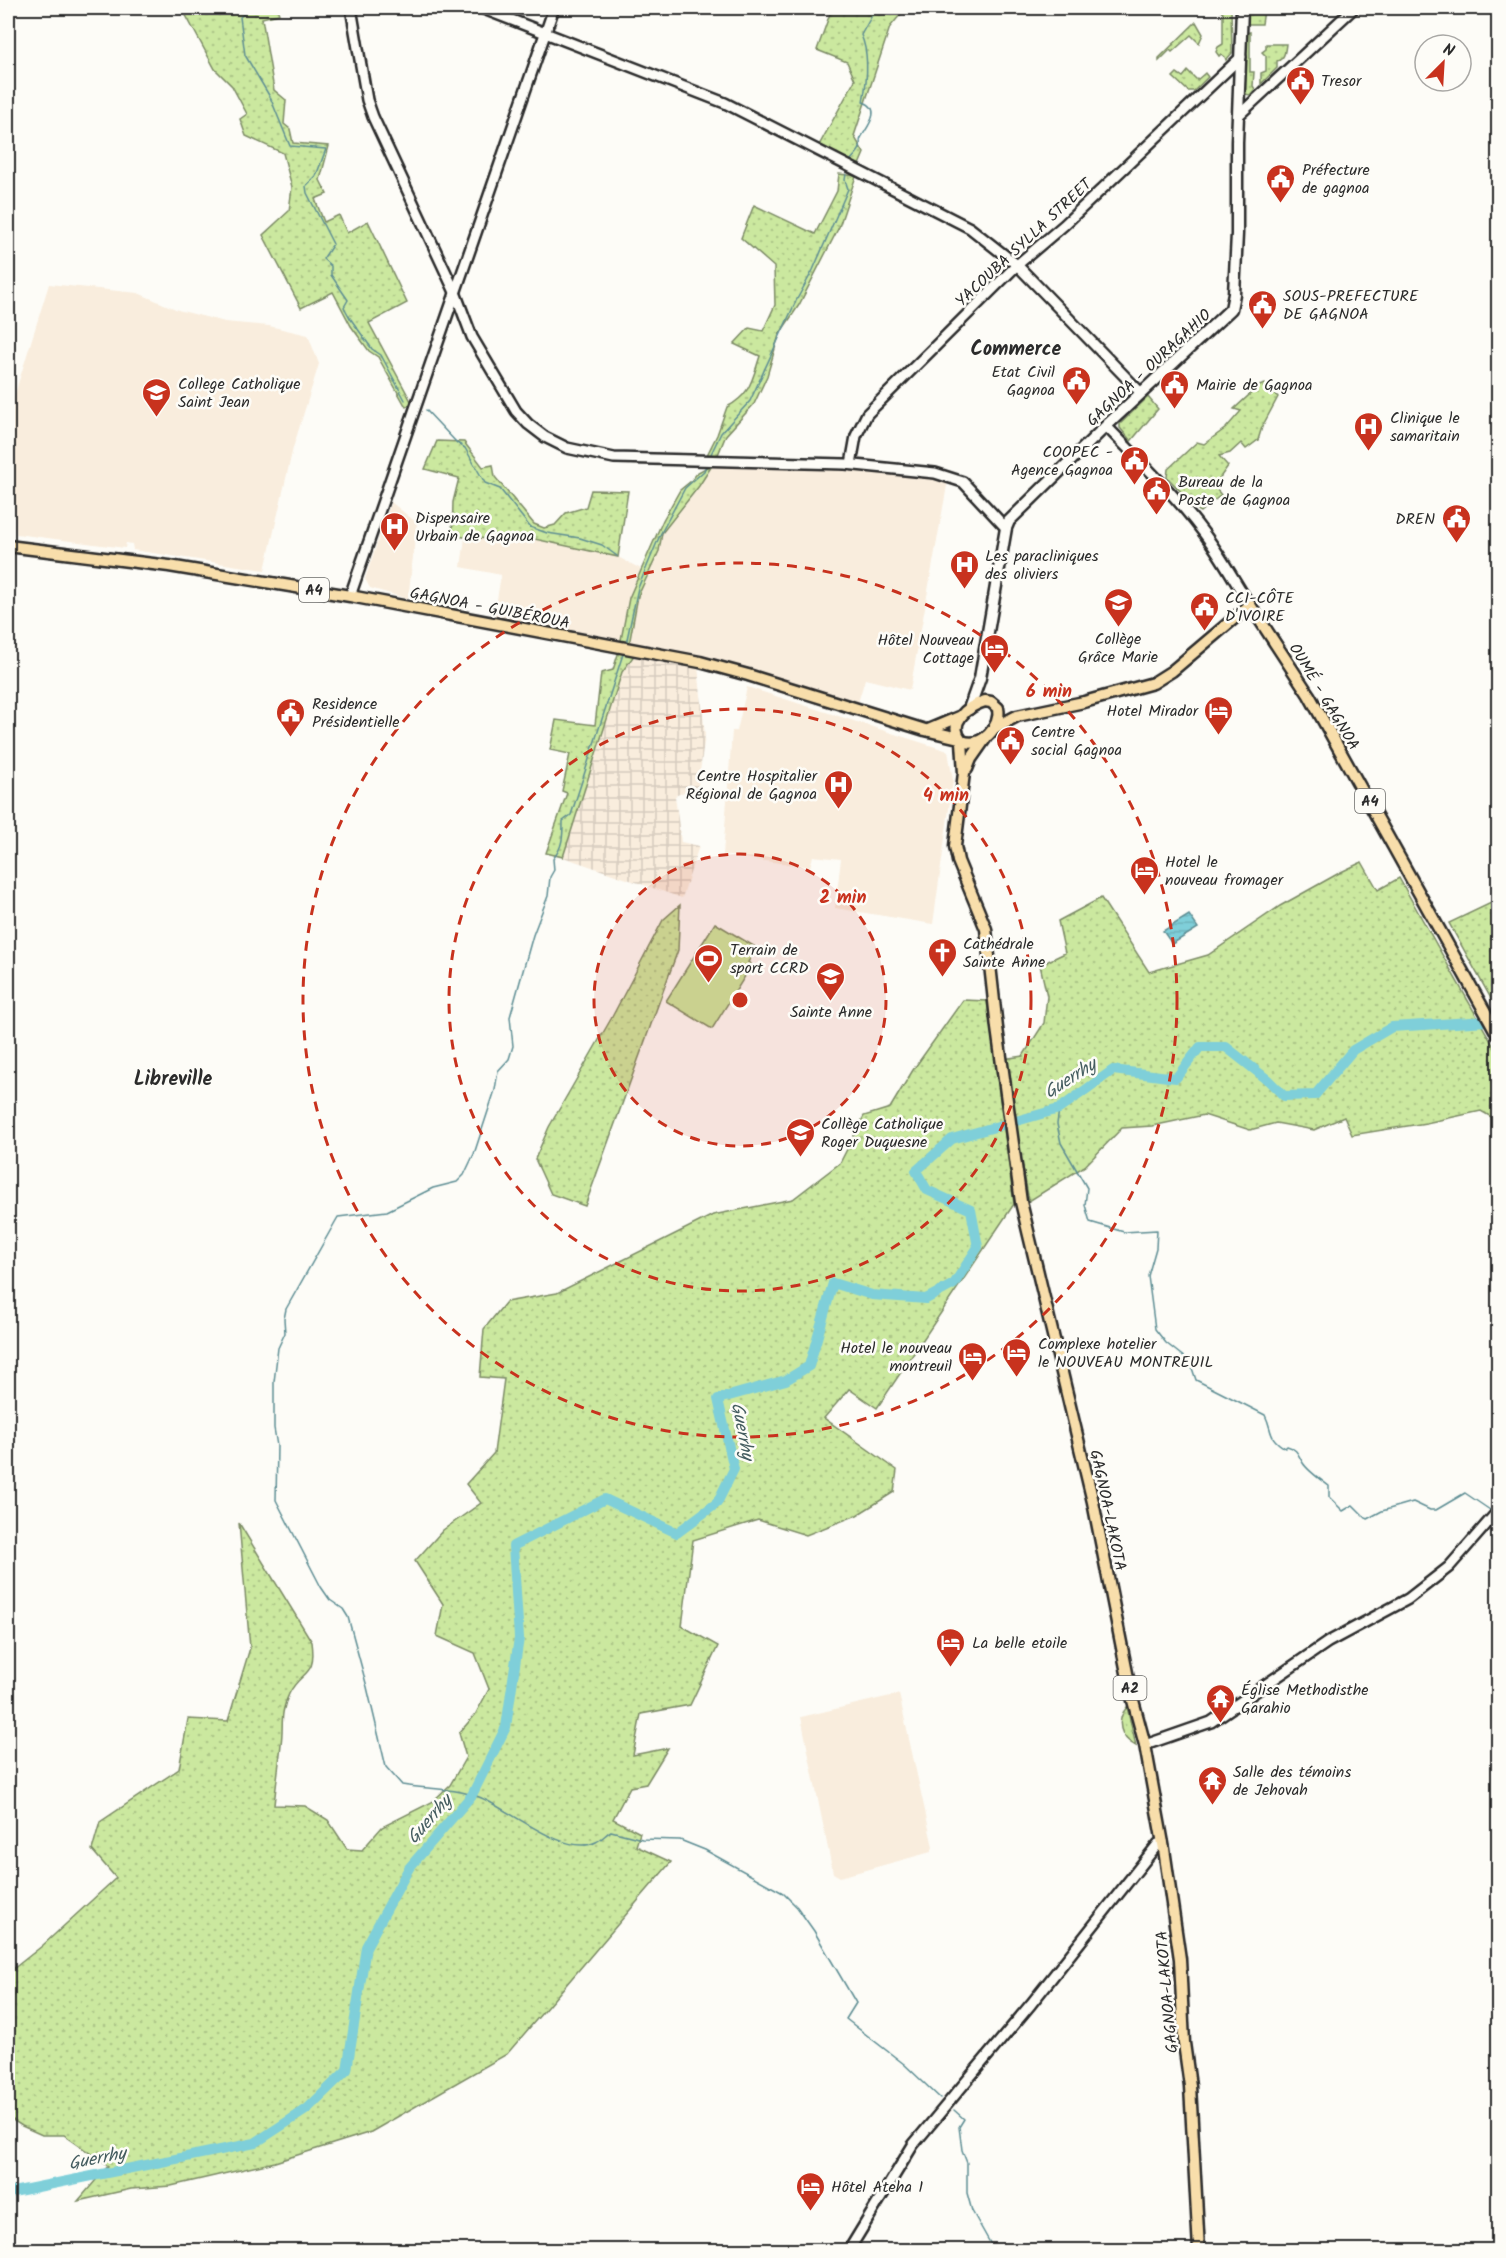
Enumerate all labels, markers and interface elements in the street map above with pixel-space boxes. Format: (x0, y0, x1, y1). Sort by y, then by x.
north arrow (1413, 33, 1473, 93)
text: N (1439, 37, 1458, 64)
public building icon: Tresor (1284, 64, 1316, 106)
place label: Tresor (1321, 69, 1363, 94)
place label: Préfecture de gagnoa (1302, 158, 1370, 201)
public building icon: Préfecture de gagnoa (1265, 162, 1297, 204)
street label: YACOUBA SYLLA STREET (950, 172, 1099, 313)
place label: SOUS-PREFECTURE DE GAGNOA (1283, 284, 1419, 327)
public building icon: SOUS-PREFECTURE DE GAGNOA (1246, 288, 1278, 330)
street label: GAGNOA - OURAGAHIO (1081, 303, 1217, 433)
district label: Commerce (971, 334, 1062, 366)
place label: Etat Civil Gagnoa (991, 360, 1055, 403)
public building icon: Etat Civil Gagnoa (1060, 364, 1092, 406)
public building icon: Mairie de Gagnoa (1159, 368, 1191, 410)
place label: College Catholique Saint Jean (178, 372, 300, 415)
place label: Mairie de Gagnoa (1196, 373, 1312, 398)
school or university icon: College Catholique Saint Jean (141, 376, 173, 418)
place label: Clinique le samaritain (1390, 406, 1460, 449)
hospital icon: Clinique le samaritain (1353, 410, 1385, 452)
place label: COOPEC - Agence Gagnoa (1011, 440, 1113, 483)
public building icon: COOPEC - Agence Gagnoa (1118, 444, 1150, 486)
place label: Bureau de la Poste de Gagnoa (1178, 470, 1290, 513)
public building icon: Bureau de la Poste de Gagnoa (1141, 474, 1173, 516)
public building icon: DREN (1440, 502, 1472, 544)
place label: Dispensaire Urbain de Gagnoa (415, 506, 534, 549)
place label: DREN (1395, 507, 1435, 532)
hospital icon: Dispensaire Urbain de Gagnoa (378, 510, 410, 552)
place label: Les paracliniques des oliviers (985, 544, 1099, 587)
hospital icon: Les paracliniques des oliviers (948, 548, 980, 590)
road number: A4 (299, 578, 329, 602)
street label: GAGNOA - GUIBÉROUA (408, 581, 572, 636)
school or university icon: Collège Grâce Marie (1102, 586, 1134, 628)
place label: CCI-CÔTE D'IVOIRE (1225, 586, 1294, 629)
public building icon: CCI-CÔTE D'IVOIRE (1188, 590, 1220, 632)
place label: Collège Grâce Marie (1078, 627, 1158, 670)
place label: Hôtel Nouveau Cottage (877, 628, 974, 671)
hotel icon: Hôtel Nouveau Cottage (979, 632, 1011, 674)
street label: OUMÉ - GAGNOA (1282, 638, 1366, 755)
text: 6 min (1026, 678, 1072, 707)
place label: Residence Présidentielle (312, 692, 400, 735)
hotel icon: Hotel Mirador (1203, 694, 1235, 736)
public building icon: Residence Présidentielle (275, 696, 307, 738)
place label: Hotel Mirador (1107, 699, 1200, 724)
place label: Centre social Gagnoa (1031, 720, 1122, 763)
public building icon: Centre social Gagnoa (994, 724, 1026, 766)
place label: Centre Hospitalier Régional de Gagnoa (686, 764, 819, 807)
hospital icon: Centre Hospitalier Régional de Gagnoa (822, 768, 854, 810)
text: 4 min (923, 782, 969, 811)
road number: A4 (1355, 789, 1385, 813)
place label: Hotel le nouveau fromager (1165, 850, 1285, 893)
hotel icon: Hotel le nouveau fromager (1128, 854, 1160, 896)
text: 2 min (820, 884, 866, 913)
place label: Cathédrale Sainte Anne (963, 932, 1045, 975)
church icon: Cathédrale Sainte Anne (926, 936, 958, 978)
place label: Terrain de sport CCRD (730, 938, 808, 981)
sports icon: Terrain de sport CCRD (693, 942, 725, 984)
school or university icon: Sainte Anne (815, 960, 847, 1002)
centre of rings (730, 990, 750, 1010)
place label: Sainte Anne (790, 1000, 872, 1025)
water label: Guerrhy (1039, 1050, 1105, 1107)
district label: Libreville (134, 1064, 212, 1096)
place label: Collège Catholique Roger Duquesne (821, 1112, 943, 1155)
school or university icon: Collège Catholique Roger Duquesne (784, 1116, 816, 1158)
place label: Complexe hotelier le NOUVEAU MONTREUIL (1038, 1332, 1213, 1375)
place label: Hotel le nouveau montreuil (840, 1336, 952, 1379)
hotel icon: Complexe hotelier le NOUVEAU MONTREUIL (1001, 1336, 1033, 1378)
hotel icon: Hotel le nouveau montreuil (957, 1340, 989, 1382)
water label: Guerrhy (722, 1400, 762, 1465)
street label: GAGNOA-LAKOTA (1083, 1448, 1133, 1573)
hotel icon: La belle etoile (935, 1626, 967, 1668)
place label: La belle etoile (972, 1631, 1067, 1656)
road number: A2 (1114, 1676, 1146, 1700)
place label: Église Methodisthe Garahio (1241, 1678, 1369, 1721)
temple icon: Église Methodisthe Garahio (1204, 1682, 1236, 1724)
place label: Salle des témoins de Jehovah (1233, 1760, 1351, 1803)
temple icon: Salle des témoins de Jehovah (1196, 1764, 1228, 1806)
water label: Guerrhy (400, 1787, 462, 1851)
street label: GAGNOA-LAKOTA (1150, 1929, 1185, 2054)
water label: Guerrhy (66, 2139, 131, 2179)
hotel icon: Hôtel Ateha 1 (794, 2170, 826, 2212)
place label: Hôtel Ateha 1 (831, 2175, 923, 2200)

